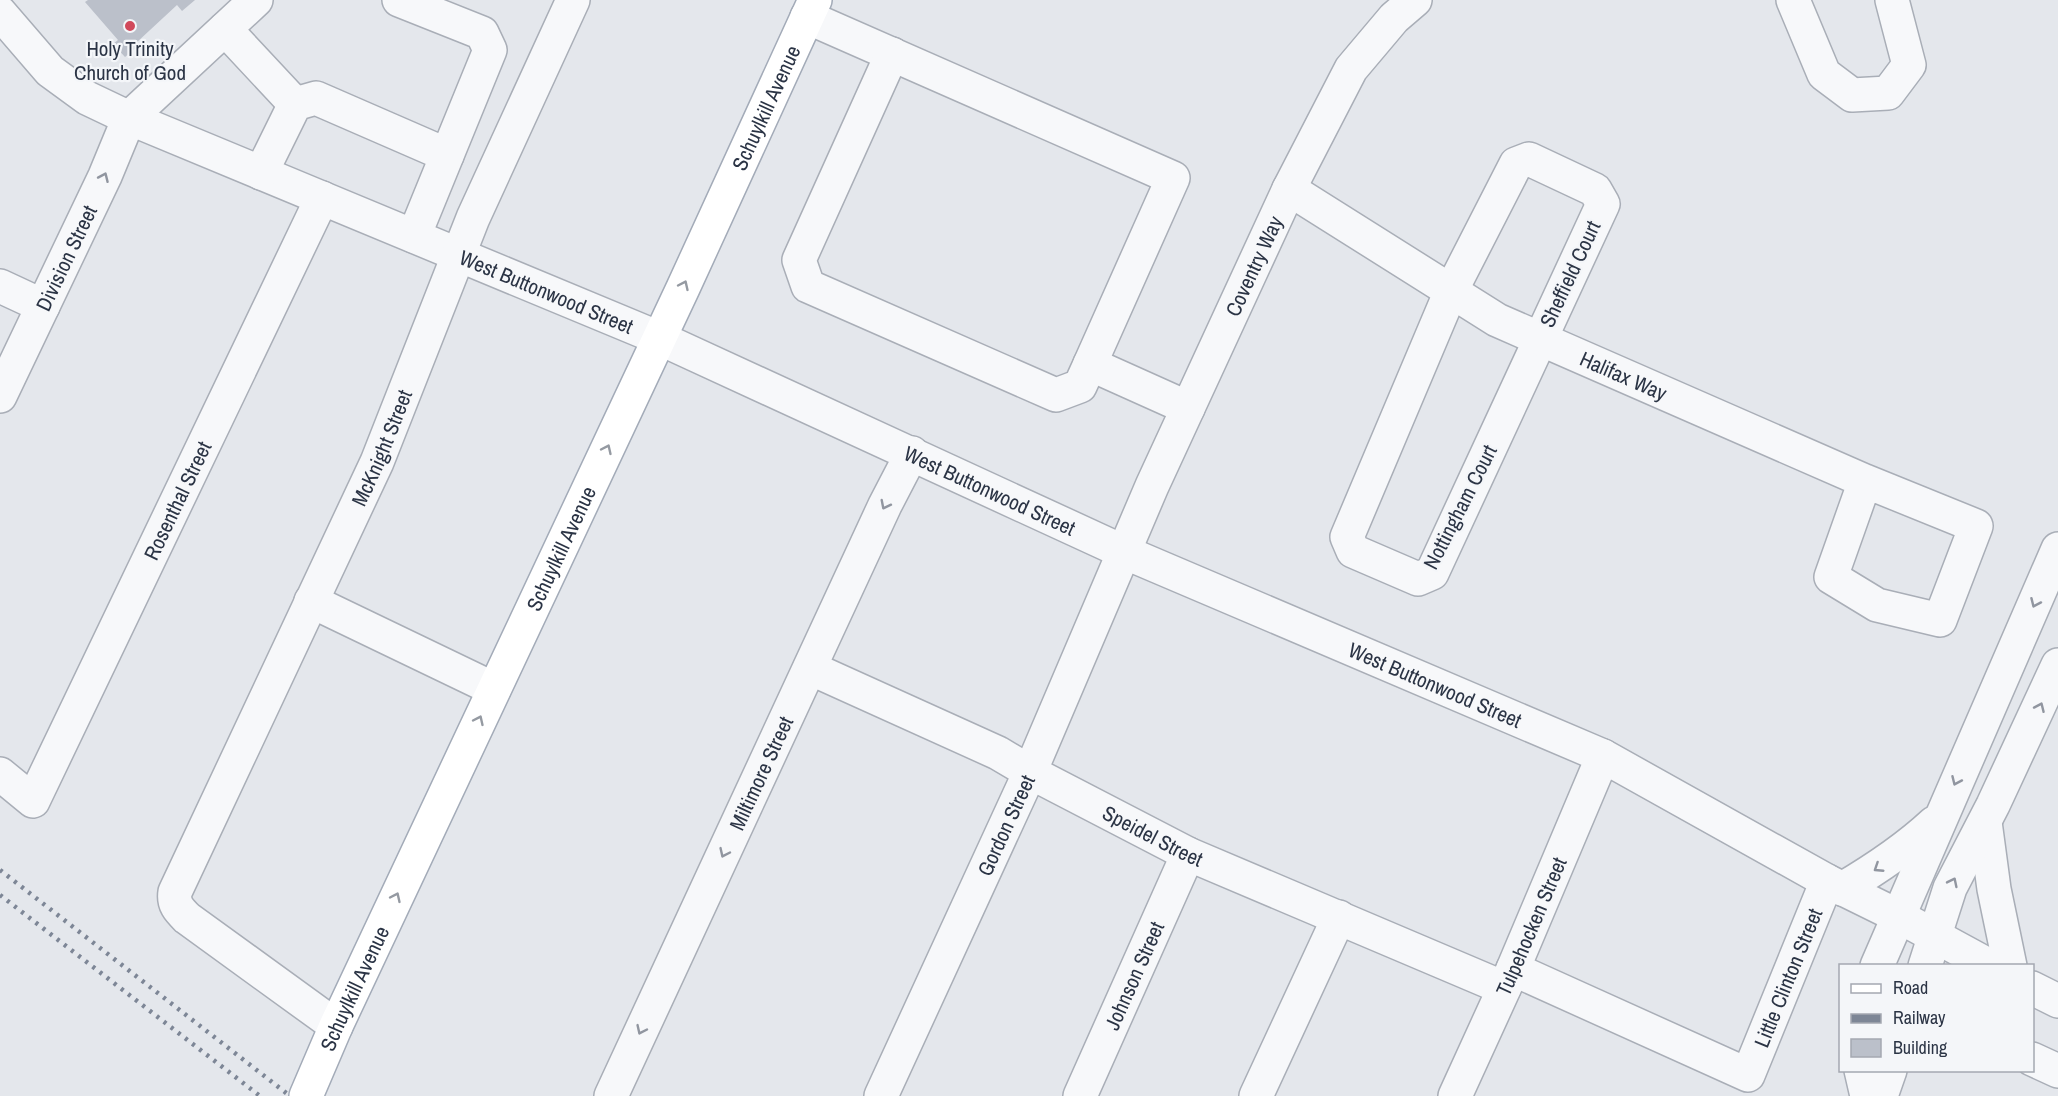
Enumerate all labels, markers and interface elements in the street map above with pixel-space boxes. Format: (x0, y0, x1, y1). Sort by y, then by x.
marker: Holy Trinity Church of God (123, 19, 137, 33)
place label: Holy Trinity Church of God (74, 34, 186, 87)
street label: Schuylkill Avenue (724, 40, 807, 175)
one-way arrow (97, 173, 109, 184)
street label: Division Street (28, 200, 104, 316)
street label: Coventry Way (1218, 211, 1289, 321)
street label: Sheffield Court (1533, 216, 1607, 332)
street label: West Buttonwood Street (455, 242, 638, 340)
one-way arrow (677, 281, 689, 292)
street label: Halifax Way (1576, 344, 1672, 407)
street label: McKnight Street (344, 385, 419, 511)
street label: Rosenthal Street (136, 436, 218, 565)
street label: West Buttonwood Street (900, 438, 1080, 542)
street label: Nottingham Court (1416, 440, 1504, 574)
one-way arrow (599, 444, 611, 455)
street label: Schuylkill Avenue (519, 481, 602, 615)
one-way arrow (881, 499, 892, 509)
one-way arrow (2030, 596, 2042, 607)
street label: West Buttonwood Street (1344, 635, 1527, 734)
one-way arrow (2032, 702, 2044, 713)
street label: Miltimore Street (722, 711, 800, 835)
one-way arrow (472, 716, 484, 727)
street label: Gordon Street (970, 770, 1041, 880)
one-way arrow (1952, 775, 1964, 786)
street label: Speidel Street (1098, 798, 1208, 873)
one-way arrow (719, 847, 731, 858)
street label: Tulpehocken Street (1488, 852, 1573, 1000)
one-way arrow (1874, 860, 1884, 872)
one-way arrow (1946, 877, 1958, 888)
one-way arrow (389, 893, 401, 904)
street label: Little Clinton Street (1746, 904, 1829, 1051)
street label: Johnson Street (1097, 916, 1171, 1034)
street label: Schuylkill Avenue (313, 921, 396, 1055)
legend (1839, 964, 2034, 1072)
text: Road (1893, 975, 1928, 1000)
text: Railway (1893, 1005, 1946, 1030)
one-way arrow (637, 1024, 649, 1035)
text: Building (1893, 1035, 1948, 1060)

